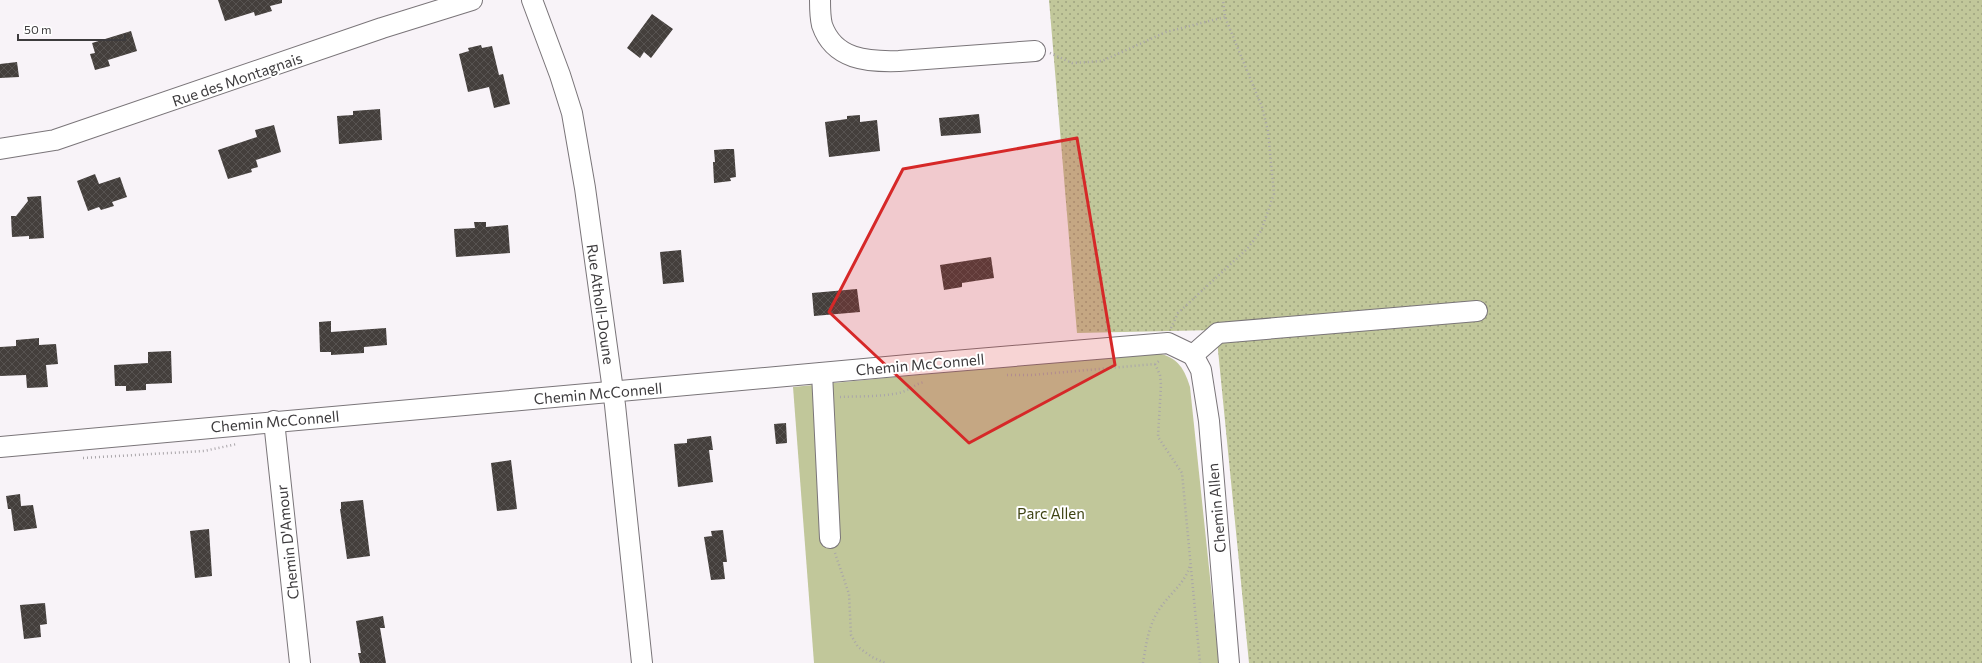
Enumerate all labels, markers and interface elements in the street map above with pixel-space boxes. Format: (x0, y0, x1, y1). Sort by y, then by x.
scale bar (18, 16, 125, 42)
text: 50 m (24, 22, 52, 36)
street label: Rue des Montagnais (170, 48, 305, 110)
street label: Rue Atholl-Doune (584, 243, 618, 365)
street label: Chemin McConnell (855, 349, 985, 379)
street label: Chemin McConnell (533, 378, 663, 408)
street label: Chemin McConnell (210, 406, 340, 436)
street label: Chemin Allen (1203, 463, 1229, 553)
street label: Chemin D'Amour (272, 484, 302, 600)
park label: Parc Allen (1017, 504, 1085, 522)

